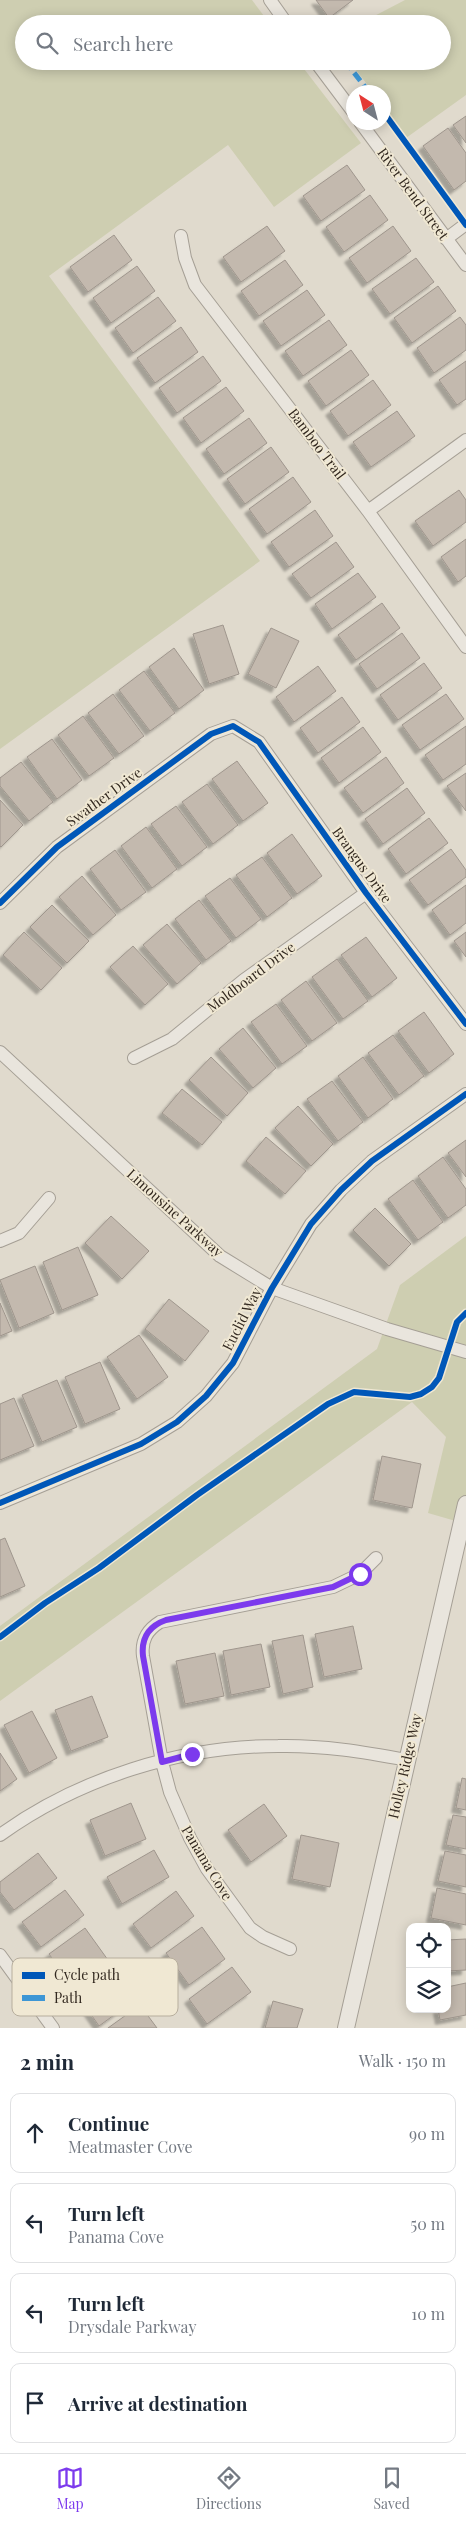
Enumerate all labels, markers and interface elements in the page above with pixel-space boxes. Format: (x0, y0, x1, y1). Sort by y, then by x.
search box (15, 15, 451, 70)
icon: search (33, 29, 61, 57)
text: Search here (73, 30, 173, 56)
north arrow (346, 85, 391, 130)
street label: River Bend Street (373, 144, 454, 245)
street label: Bamboo Trail (284, 404, 350, 483)
street label: Swather Drive (62, 763, 145, 830)
street label: Brangus Drive (328, 823, 396, 907)
street label: Moldboard Drive (203, 937, 299, 1016)
street label: Limousine Parkway (123, 1164, 227, 1261)
street label: Euclid Way (218, 1284, 266, 1354)
route start (349, 1563, 372, 1586)
street label: Holley Ridge Way (383, 1711, 426, 1820)
route end (181, 1743, 204, 1766)
street label: Panama Cove (178, 1822, 237, 1904)
map controls (406, 1923, 451, 2013)
button: locate (406, 1923, 451, 1968)
legend (12, 1958, 178, 2016)
text: Cycle path (54, 1965, 121, 1984)
button: layers (406, 1968, 451, 2013)
text: Path (54, 1988, 83, 2007)
text: 2 min (20, 2047, 74, 2075)
text: Walk · 150 m (359, 2050, 446, 2071)
text: Continue (68, 2110, 149, 2136)
icon: ahead (21, 2119, 49, 2147)
text: 90 m (409, 2123, 445, 2144)
text: Meatmaster Cove (68, 2136, 193, 2157)
text: Turn left (68, 2200, 145, 2226)
icon: left (21, 2209, 49, 2237)
text: 50 m (411, 2213, 445, 2234)
text: Panama Cove (68, 2226, 164, 2247)
text: Turn left (68, 2290, 145, 2316)
icon: left (21, 2299, 49, 2327)
text: 10 m (411, 2303, 445, 2324)
text: Drysdale Parkway (68, 2316, 197, 2337)
icon: arrive (21, 2389, 49, 2417)
text: Arrive at destination (68, 2390, 248, 2416)
tab: Map (56, 2464, 84, 2513)
tab: Directions (196, 2464, 261, 2513)
tab: Saved (374, 2464, 410, 2513)

